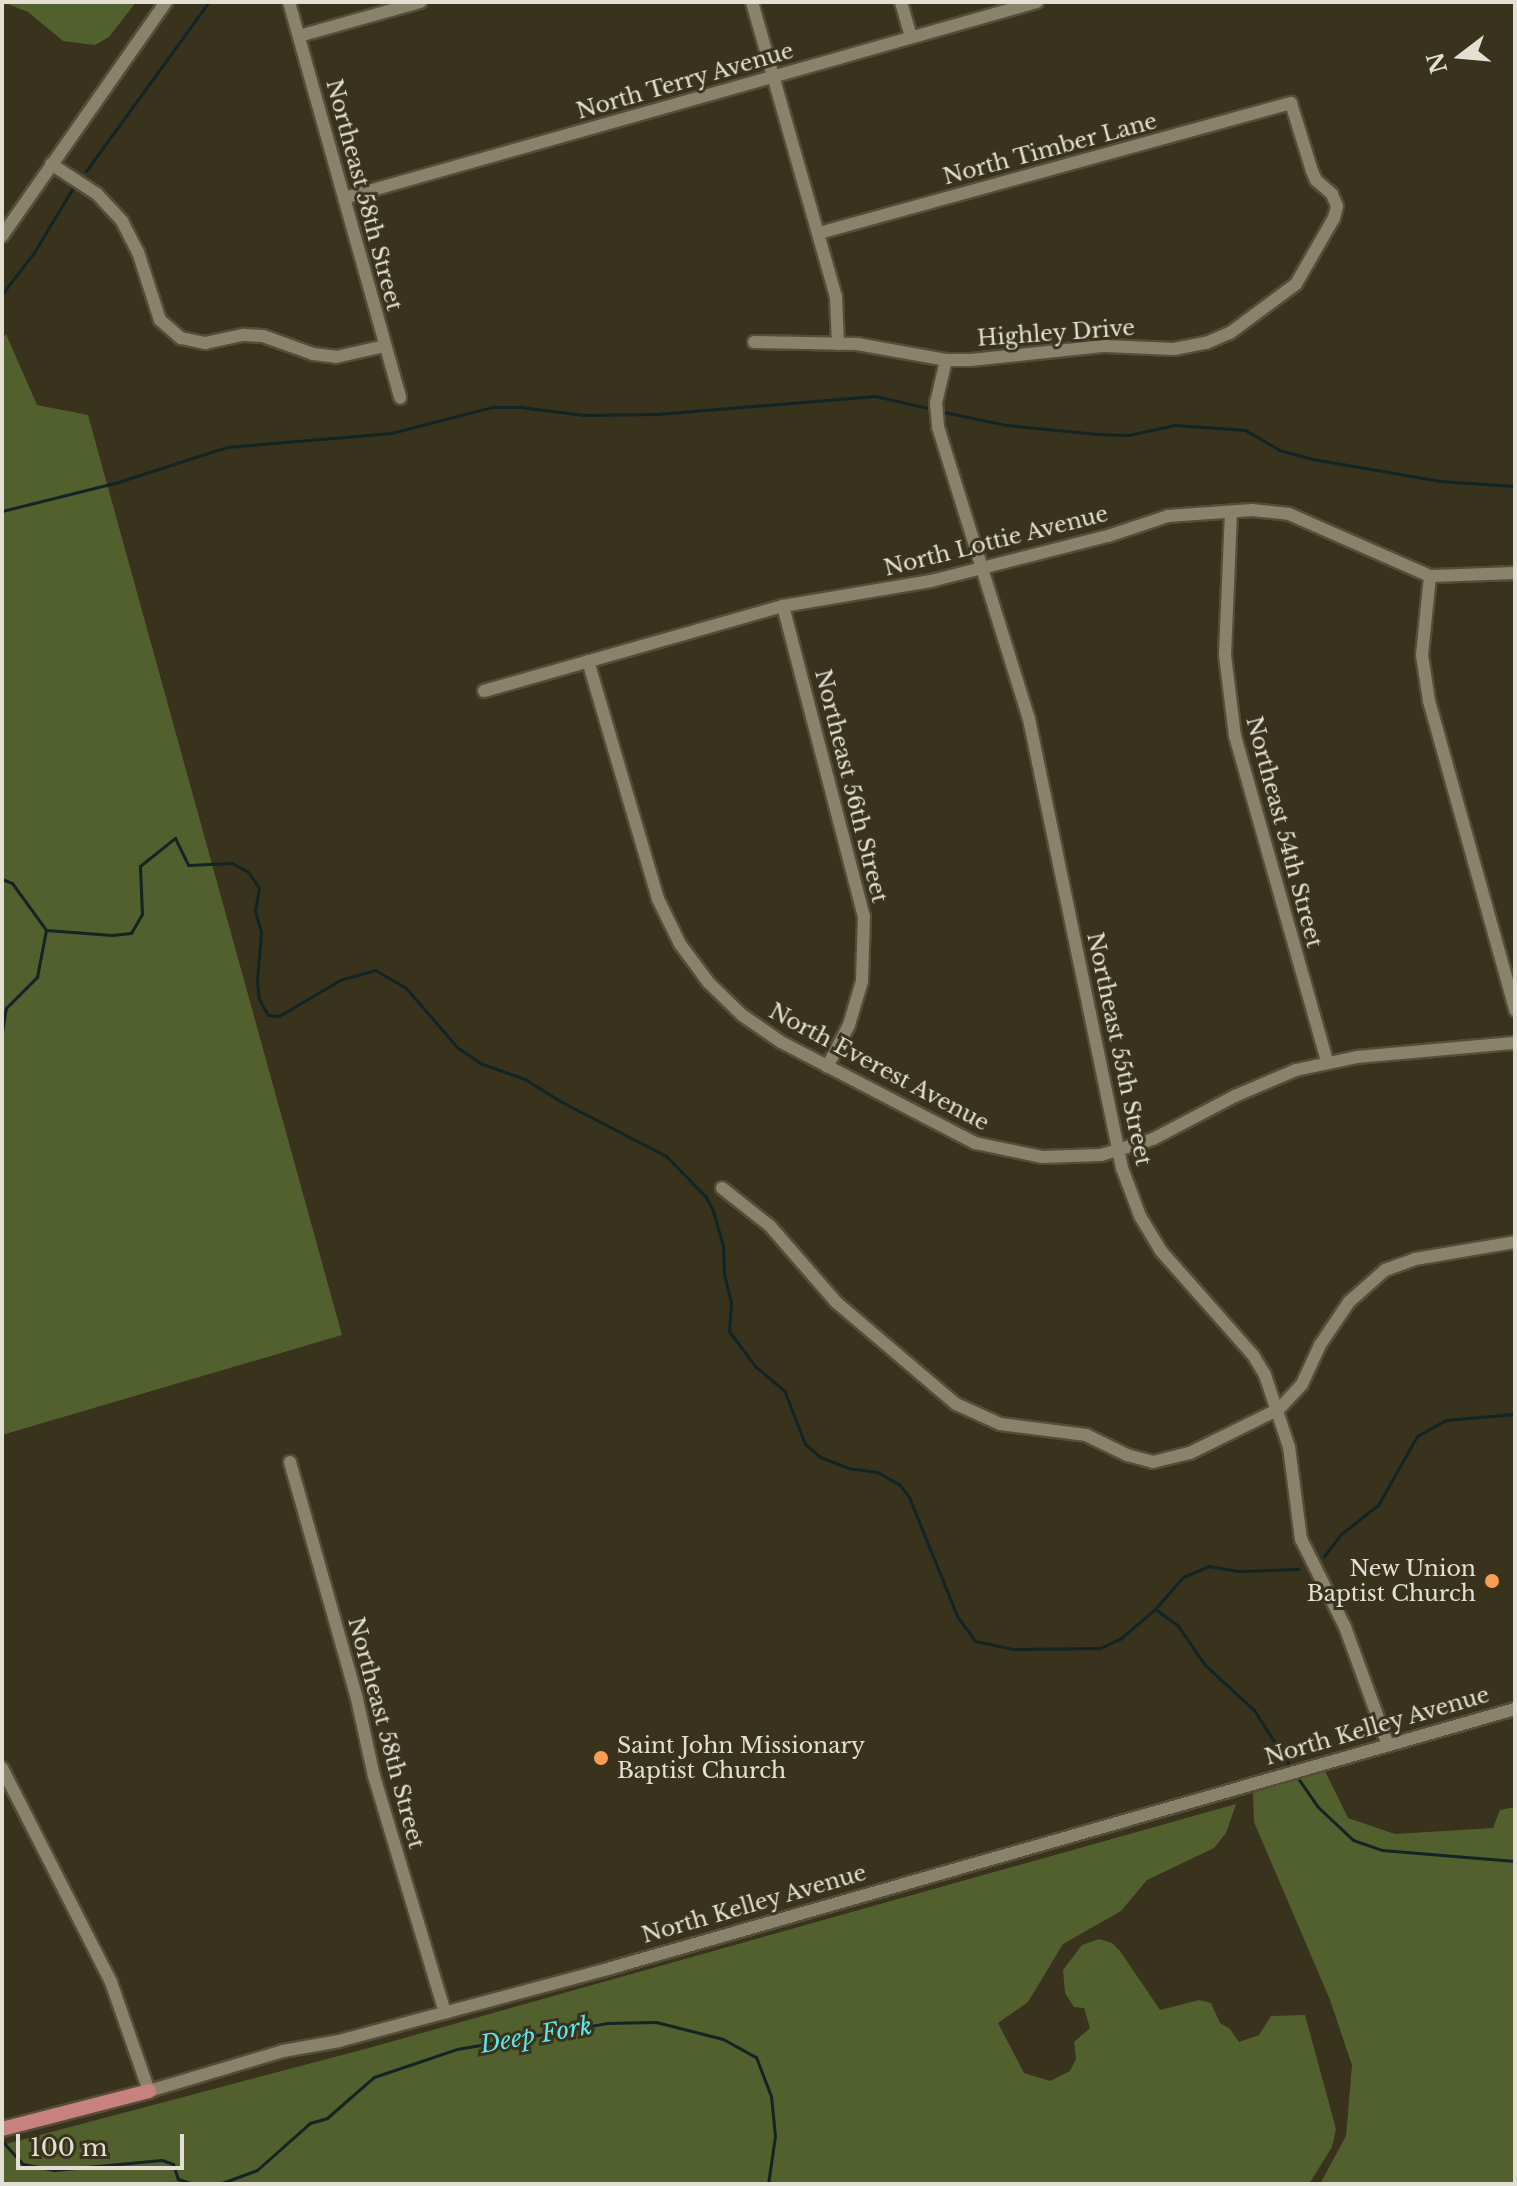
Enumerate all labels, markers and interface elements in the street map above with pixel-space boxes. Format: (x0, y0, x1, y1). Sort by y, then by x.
north arrow (1421, 16, 1501, 96)
street label: North Terry Avenue (572, 37, 798, 125)
text: N (1422, 49, 1453, 76)
street label: Northeast 58th Street (320, 76, 408, 314)
street label: North Timber Lane (940, 108, 1160, 190)
street label: Highley Drive (976, 314, 1136, 352)
street label: North Lottie Avenue (881, 500, 1111, 582)
street label: Northeast 56th Street (809, 667, 893, 905)
street label: Northeast 54th Street (1240, 714, 1328, 950)
street label: Northeast 55th Street (1081, 930, 1157, 1168)
street label: North Everest Avenue (764, 998, 994, 1136)
place label: New Union Baptist Church (1307, 1555, 1476, 1606)
marker: New Union Baptist Church (1483, 1572, 1501, 1590)
street label: Northeast 58th Street (342, 1614, 430, 1852)
street label: North Kelley Avenue (1261, 1681, 1493, 1771)
place label: Saint John Missionary Baptist Church (617, 1732, 865, 1784)
marker: Saint John Missionary Baptist Church (592, 1749, 610, 1767)
street label: North Kelley Avenue (638, 1859, 870, 1949)
water label: Deep Fork (478, 2011, 594, 2059)
scale bar (20, 2118, 188, 2168)
text: 100 m (30, 2133, 108, 2162)

